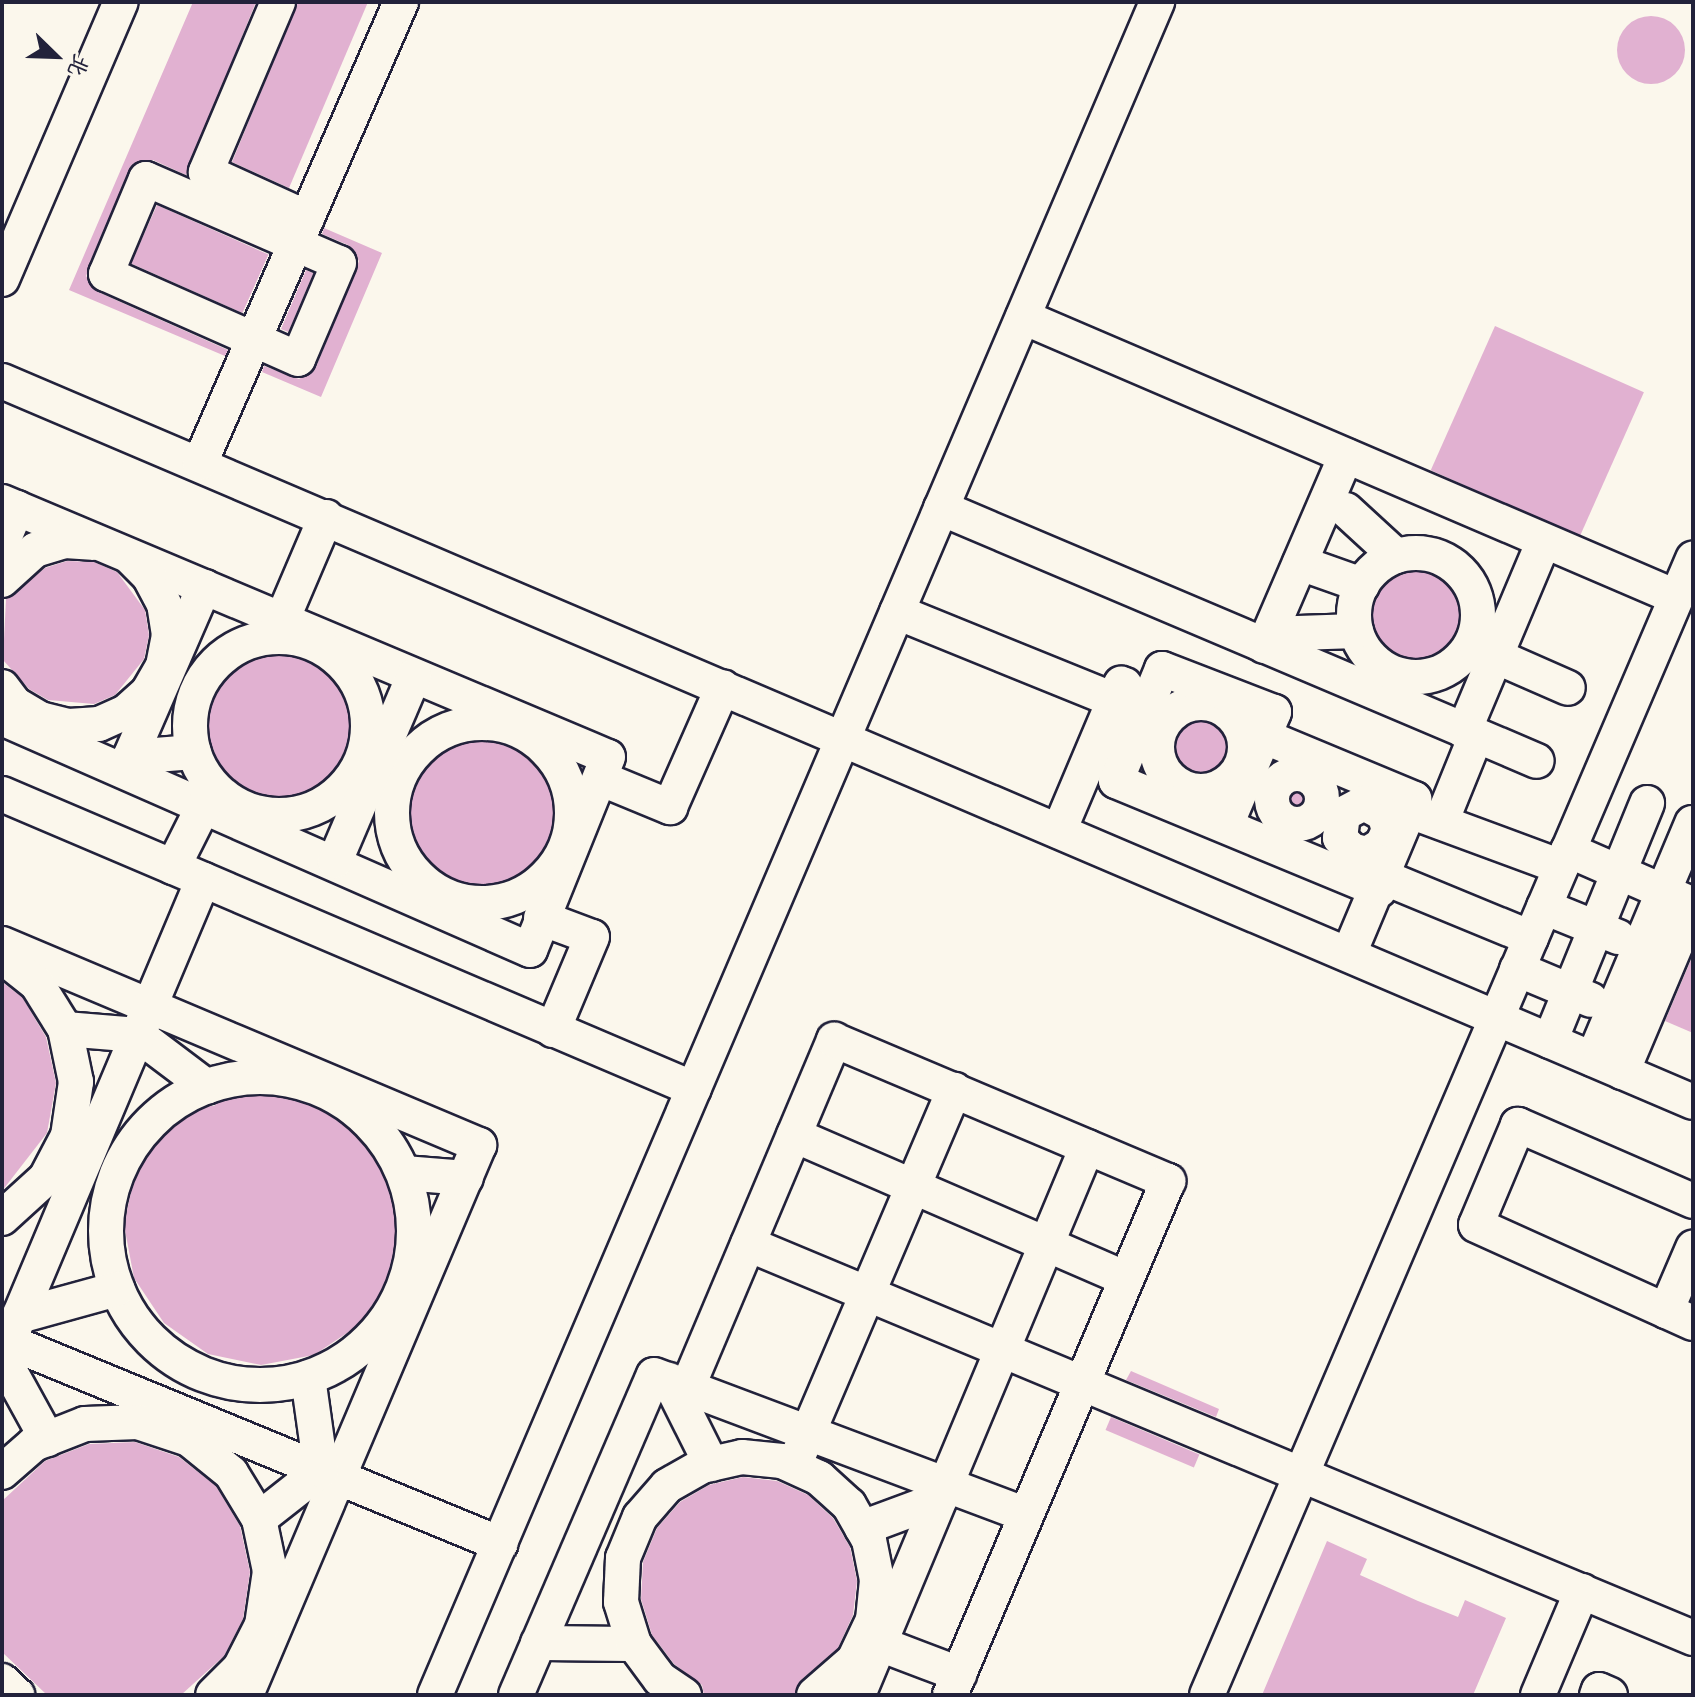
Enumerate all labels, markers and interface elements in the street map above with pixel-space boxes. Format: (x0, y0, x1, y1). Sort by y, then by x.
north arrow (16, 16, 96, 96)
text: 北 (62, 50, 94, 81)

